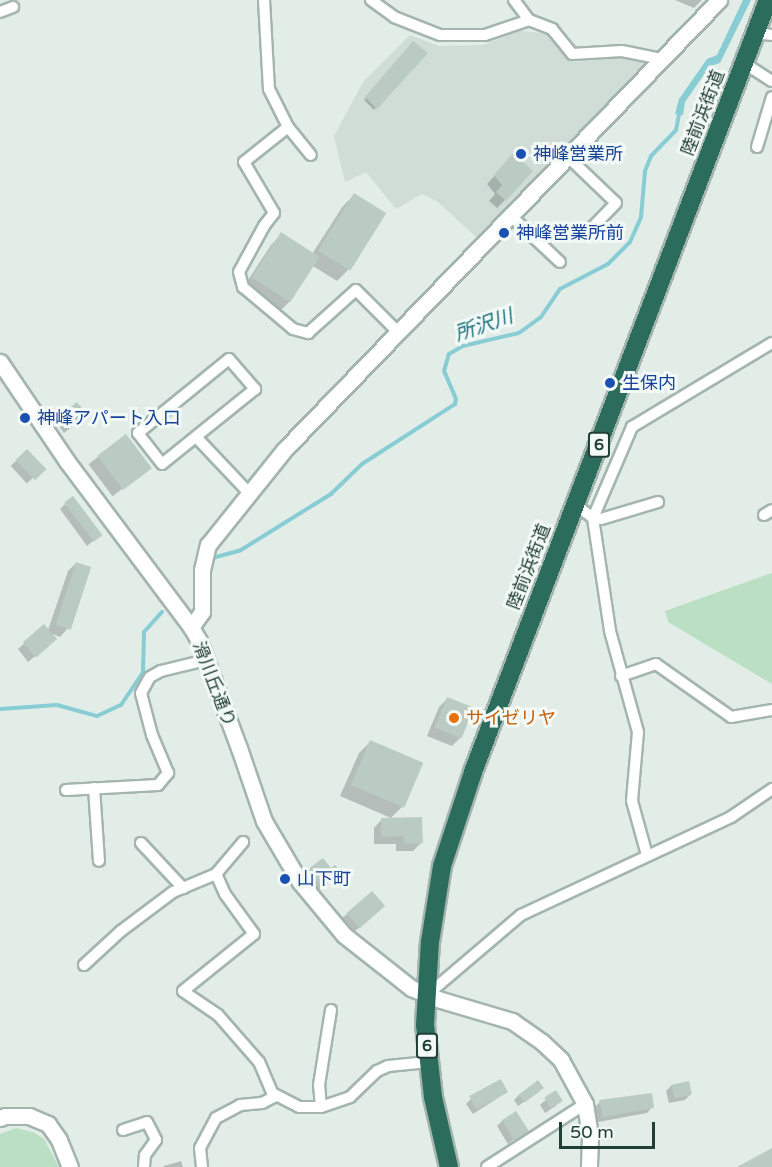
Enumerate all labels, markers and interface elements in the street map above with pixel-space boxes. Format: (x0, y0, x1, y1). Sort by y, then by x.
street label: 陸前浜街道 (677, 67, 729, 159)
place label: 神峰営業所 (533, 143, 623, 165)
marker: 神峰営業所 (514, 147, 528, 161)
place label: 神峰営業所前 (516, 222, 624, 244)
marker: 神峰営業所前 (497, 226, 511, 240)
water label: 所沢川 (452, 305, 516, 347)
place label: 生保内 (622, 372, 676, 394)
marker: 生保内 (603, 376, 617, 390)
place label: 神峰アパート入口 (37, 407, 181, 429)
marker: 神峰アパート入口 (18, 411, 32, 425)
road number: 6 (587, 432, 611, 458)
street label: 陸前浜街道 (503, 521, 555, 613)
street label: 滑川丘通り (188, 638, 240, 730)
place label: サイゼリヤ (466, 707, 556, 729)
marker: サイゼリヤ (447, 711, 461, 725)
place label: 山下町 (297, 868, 351, 890)
marker: 山下町 (278, 872, 292, 886)
road number: 6 (415, 1033, 439, 1059)
scale bar (562, 1110, 658, 1148)
text: 50 m (570, 1121, 614, 1143)

